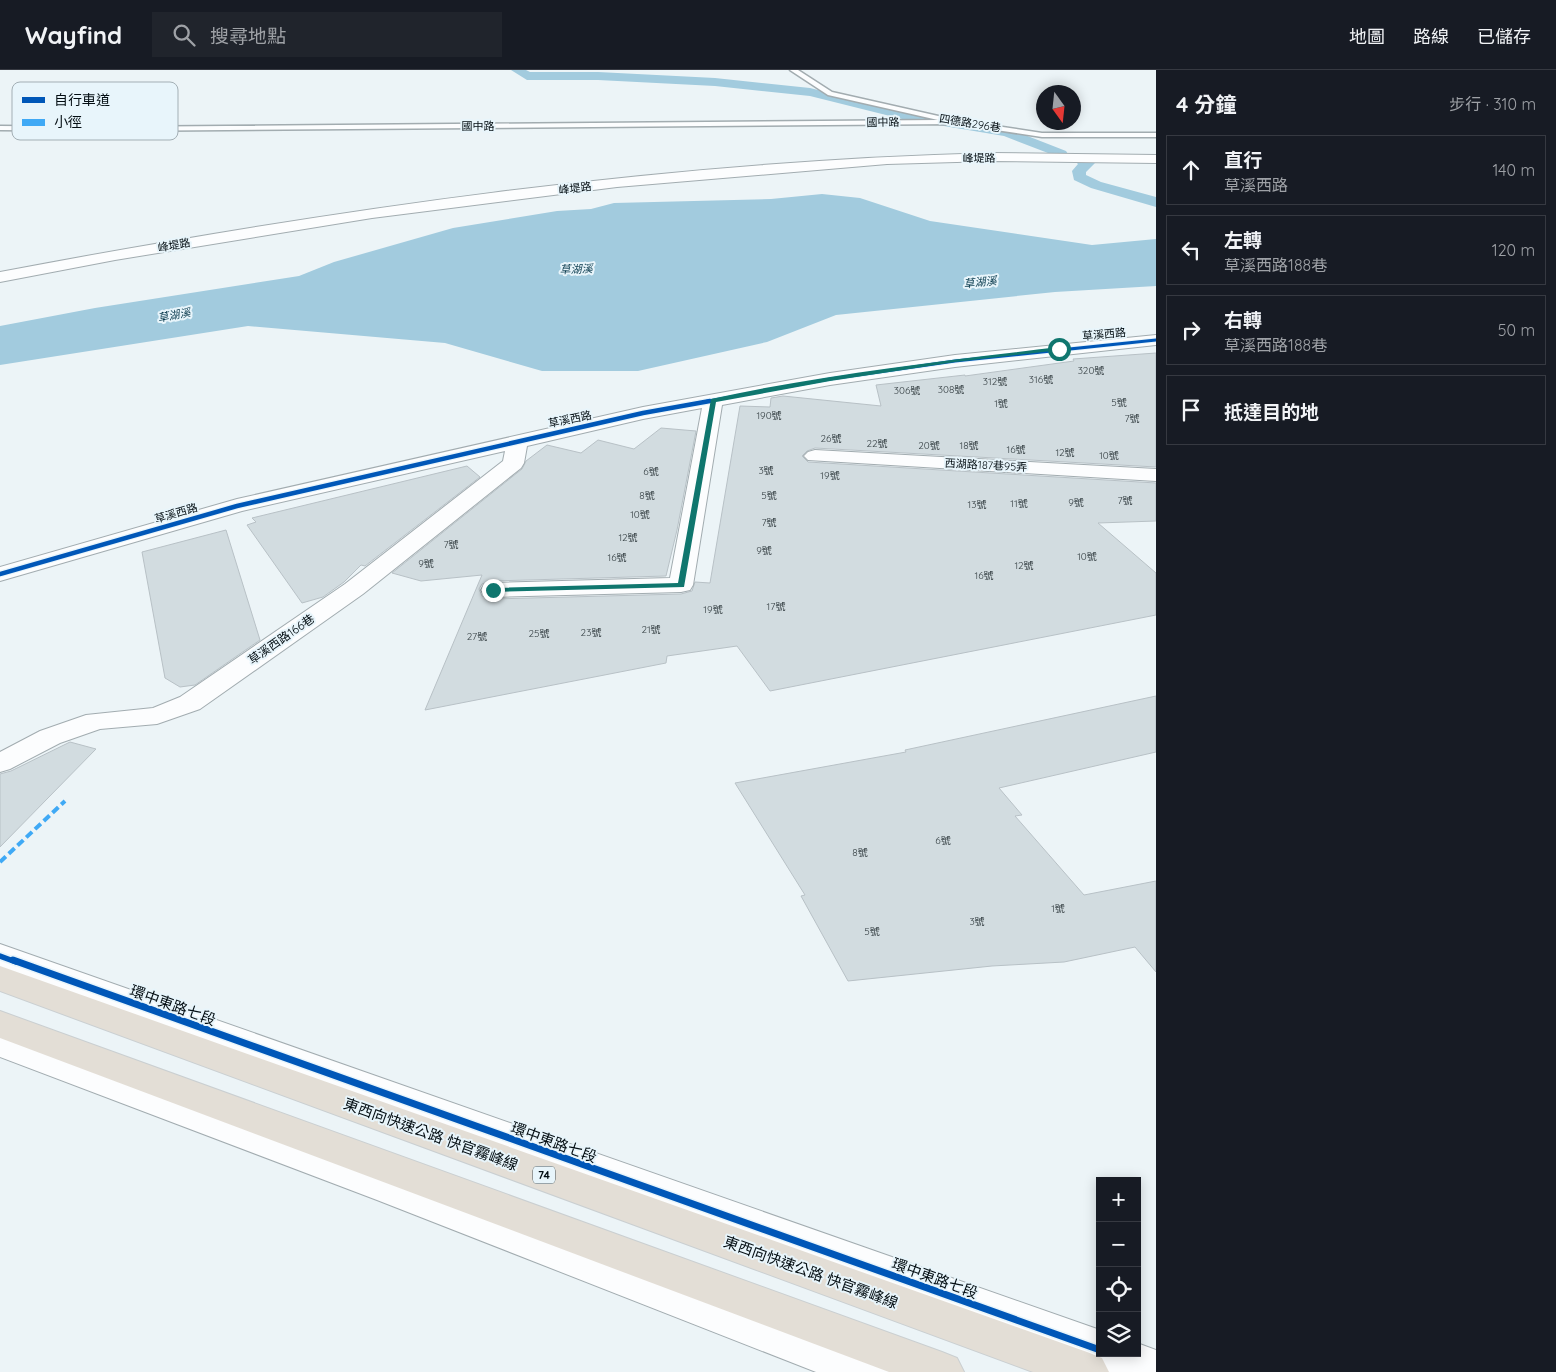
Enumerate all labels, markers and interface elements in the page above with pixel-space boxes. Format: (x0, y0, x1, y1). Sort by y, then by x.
search box (152, 12, 502, 57)
text: Wayfind (25, 20, 122, 50)
icon: search (170, 21, 198, 49)
text: 搜尋地點 (210, 24, 286, 48)
text: 地圖 (1349, 25, 1385, 48)
text: 路線 (1413, 25, 1449, 48)
text: 已儲存 (1477, 25, 1531, 48)
legend (12, 82, 178, 140)
north arrow (1036, 85, 1081, 130)
text: 自行車道 (54, 91, 110, 109)
text: 4 分鐘 (1176, 91, 1236, 117)
text: 步行 · 310 m (1449, 94, 1536, 114)
street label: 四德路296巷 (938, 111, 1002, 135)
text: 小徑 (54, 113, 82, 131)
street label: 國中路 (866, 115, 900, 129)
street label: 國中路 (462, 119, 495, 133)
text: 直行 (1224, 148, 1262, 172)
street label: 峰堤路 (962, 151, 996, 165)
icon: ahead (1177, 156, 1205, 184)
text: 140 m (1492, 160, 1535, 180)
text: 草溪西路 (1224, 175, 1288, 195)
street label: 峰堤路 (558, 179, 592, 197)
text: 左轉 (1224, 228, 1262, 252)
street label: 峰堤路 (157, 235, 191, 255)
icon: left (1177, 236, 1205, 264)
text: 120 m (1492, 240, 1535, 260)
text: 草溪西路188巷 (1224, 255, 1327, 275)
water label: 草湖溪 (559, 261, 595, 277)
water label: 草湖溪 (963, 273, 999, 291)
water label: 草湖溪 (156, 305, 193, 325)
text: 右轉 (1224, 308, 1262, 332)
icon: right (1177, 316, 1205, 344)
text: 50 m (1498, 320, 1535, 340)
street label: 草溪西路 (1081, 325, 1127, 343)
text: 草溪西路188巷 (1224, 335, 1327, 355)
route start (1048, 338, 1071, 361)
house number: 320號 (1078, 364, 1104, 377)
house number: 316號 (1029, 373, 1053, 386)
house number: 312號 (983, 375, 1007, 388)
house number: 308號 (938, 383, 964, 396)
house number: 306號 (894, 384, 920, 397)
house number: 5號 (1111, 396, 1127, 409)
icon: arrive (1177, 396, 1205, 424)
house number: 1號 (994, 397, 1008, 410)
text: 抵達目的地 (1224, 400, 1319, 424)
street label: 草溪西路 (547, 408, 593, 430)
house number: 190號 (756, 409, 782, 422)
house number: 7號 (1124, 412, 1140, 425)
house number: 26號 (821, 432, 841, 445)
house number: 22號 (866, 437, 888, 450)
house number: 20號 (918, 439, 940, 452)
house number: 18號 (959, 439, 979, 452)
house number: 16號 (1006, 443, 1026, 456)
house number: 12號 (1055, 446, 1075, 459)
house number: 10號 (1099, 449, 1119, 462)
street label: 西湖路187巷95弄 (944, 456, 1028, 474)
house number: 3號 (758, 464, 774, 477)
house number: 6號 (643, 465, 659, 478)
house number: 19號 (820, 469, 840, 482)
house number: 8號 (639, 489, 655, 502)
house number: 5號 (761, 489, 777, 502)
house number: 7號 (1117, 494, 1133, 507)
house number: 9號 (1068, 496, 1084, 509)
house number: 11號 (1010, 497, 1028, 510)
house number: 13號 (968, 498, 986, 511)
street label: 草溪西路 (153, 500, 199, 526)
house number: 10號 (630, 508, 650, 521)
house number: 7號 (761, 516, 777, 529)
house number: 12號 (618, 531, 638, 544)
house number: 7號 (443, 538, 459, 551)
house number: 9號 (756, 544, 772, 557)
house number: 10號 (1077, 550, 1097, 563)
house number: 16號 (607, 551, 627, 564)
house number: 9號 (418, 557, 434, 570)
house number: 12號 (1014, 559, 1034, 572)
house number: 16號 (974, 569, 994, 582)
route end (482, 579, 505, 602)
house number: 17號 (767, 600, 785, 613)
house number: 19號 (703, 603, 723, 616)
street label: 草溪西路166巷 (245, 611, 317, 667)
house number: 21號 (641, 623, 661, 636)
house number: 23號 (581, 626, 601, 639)
house number: 25號 (529, 627, 550, 640)
house number: 27號 (467, 630, 487, 643)
house number: 6號 (935, 834, 951, 847)
house number: 8號 (852, 846, 868, 859)
house number: 1號 (1051, 902, 1065, 915)
house number: 3號 (969, 915, 985, 928)
house number: 5號 (864, 925, 880, 938)
street label: 環中東路七段 (127, 981, 219, 1029)
street label: 東西向快速公路 快官霧峰線 (341, 1094, 521, 1174)
street label: 環中東路七段 (508, 1118, 600, 1166)
road number: 74 (533, 1166, 555, 1184)
map controls (1096, 1177, 1141, 1357)
button: + (1096, 1177, 1141, 1222)
button: − (1096, 1222, 1141, 1267)
street label: 東西向快速公路 快官霧峰線 (721, 1232, 901, 1312)
street label: 環中東路七段 (889, 1254, 981, 1302)
button: locate (1096, 1267, 1141, 1312)
button: layers (1096, 1312, 1141, 1357)

